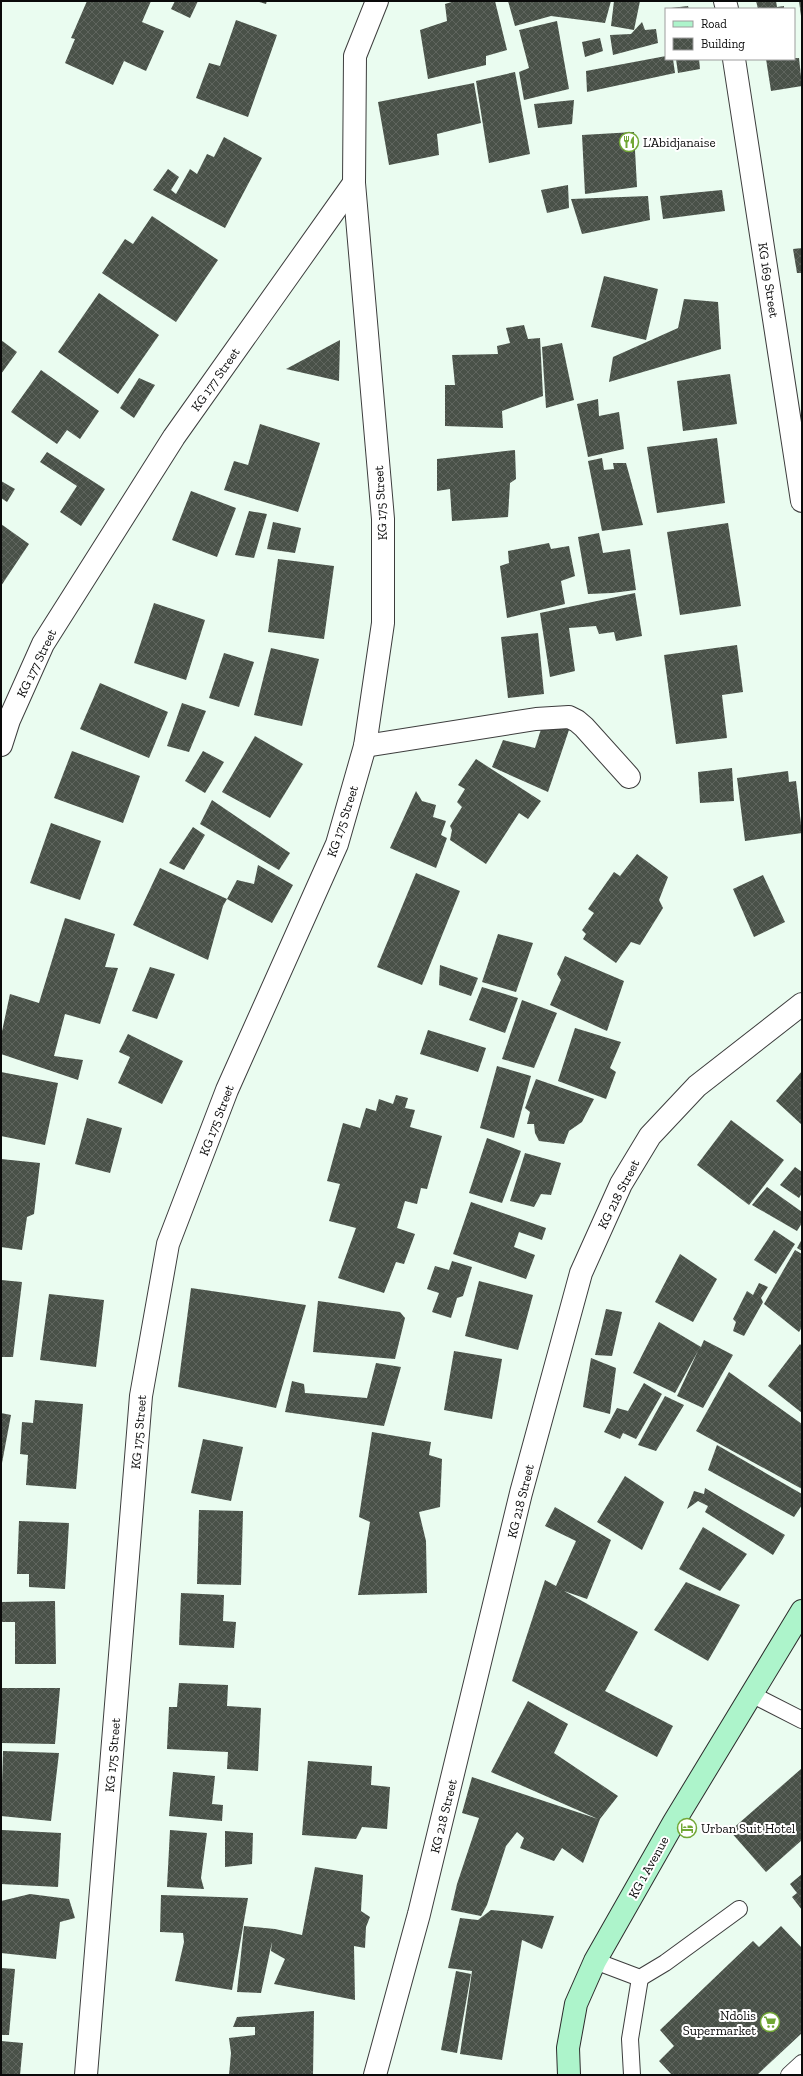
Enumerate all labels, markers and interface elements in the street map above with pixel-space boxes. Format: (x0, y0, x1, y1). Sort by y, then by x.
legend (665, 8, 795, 60)
text: Road (701, 17, 727, 31)
text: Building (701, 37, 745, 51)
restaurant icon: L’Abidjanaise (618, 131, 640, 153)
place label: L’Abidjanaise (643, 135, 716, 151)
street label: KG 169 Street (755, 241, 782, 319)
street label: KG 177 Street (188, 344, 243, 414)
street label: KG 175 Street (371, 465, 390, 541)
street label: KG 177 Street (13, 626, 60, 700)
street label: KG 175 Street (324, 783, 361, 859)
street label: KG 175 Street (196, 1082, 237, 1158)
street label: KG 218 Street (595, 1157, 642, 1231)
street label: KG 175 Street (128, 1394, 149, 1470)
street label: KG 218 Street (504, 1462, 537, 1540)
street label: KG 175 Street (102, 1717, 123, 1793)
street label: KG 218 Street (427, 1777, 460, 1855)
hotel icon: Urban Suit Hotel (676, 1817, 698, 1839)
place label: Urban Suit Hotel (701, 1821, 796, 1836)
street label: KG 1 Avenue (625, 1834, 672, 1901)
place label: Ndolis Supermarket (683, 2008, 756, 2038)
supermarket icon: Ndolis Supermarket (759, 2011, 781, 2033)

